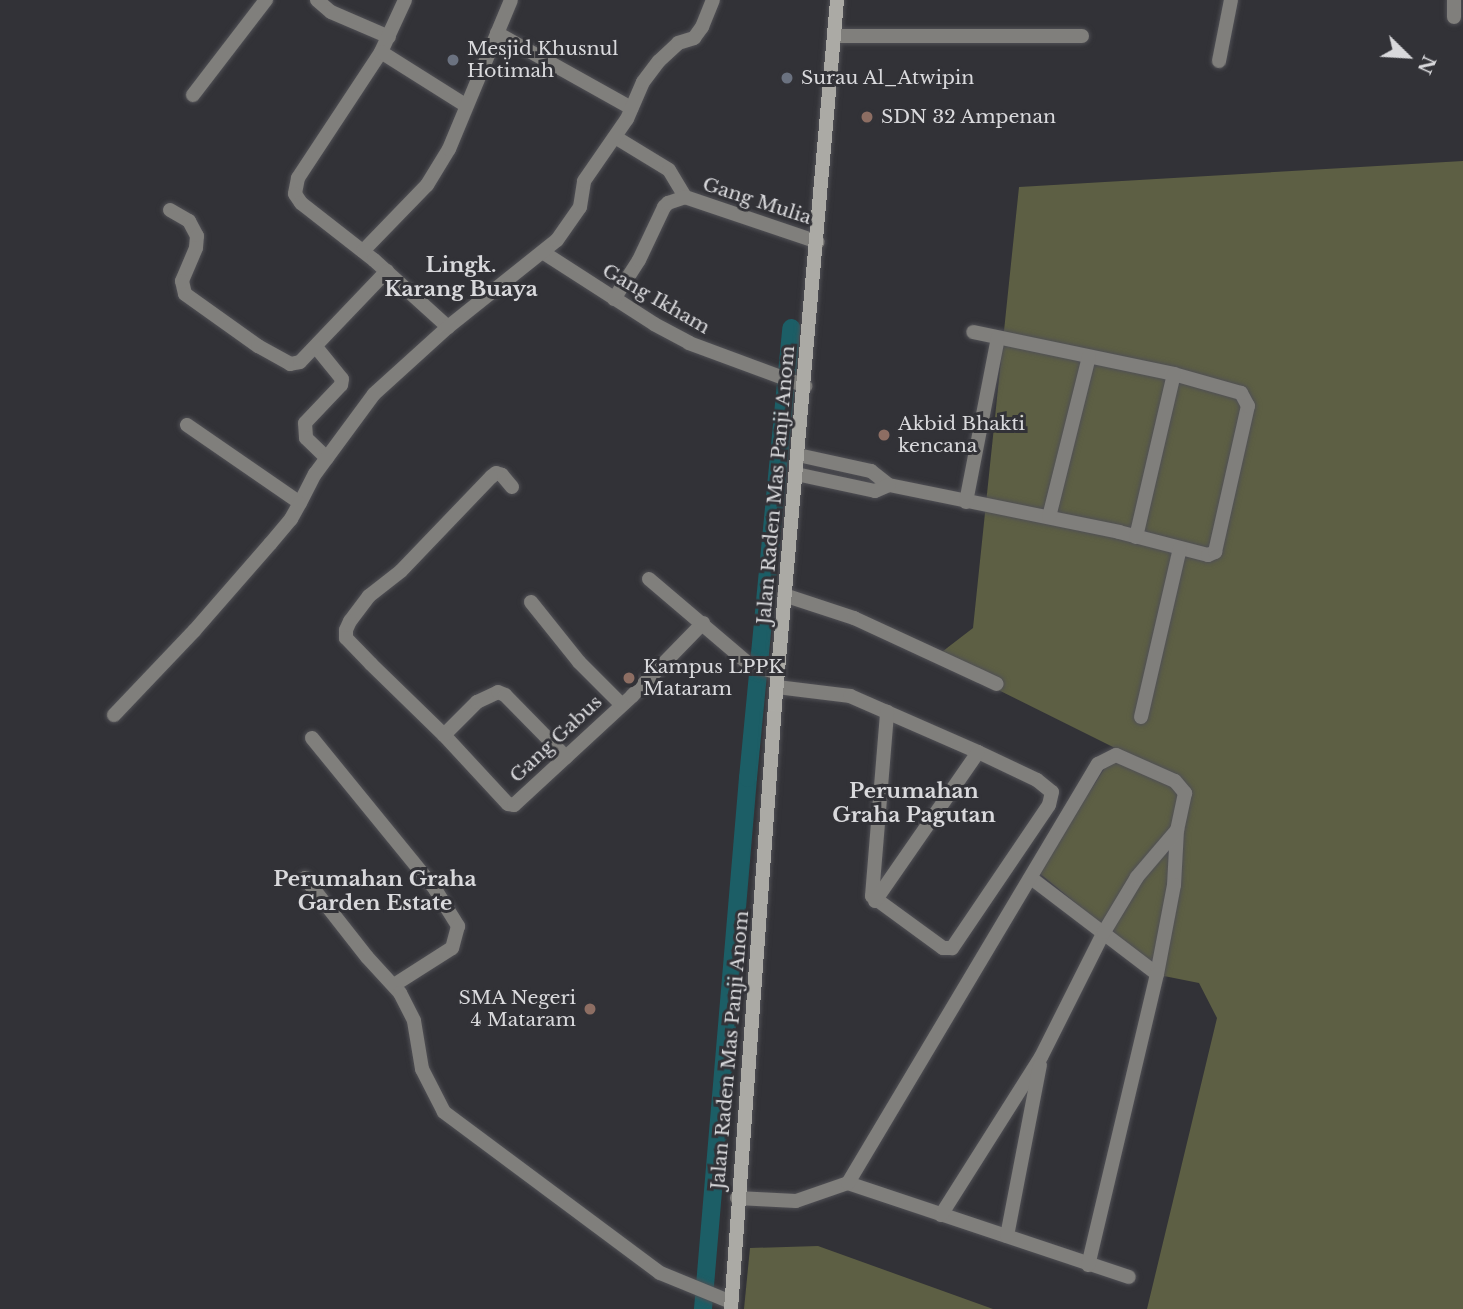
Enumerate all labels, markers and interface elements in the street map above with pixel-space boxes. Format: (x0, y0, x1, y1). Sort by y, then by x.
north arrow (1372, 21, 1442, 91)
place label: Mesjid Khusnul Hotimah (467, 38, 619, 82)
marker: Mesjid Khusnul Hotimah (445, 52, 461, 68)
text: N (1413, 52, 1441, 78)
place label: Surau Al_Atwipin (801, 67, 975, 89)
marker: Surau Al_Atwipin (779, 70, 795, 86)
place label: SDN 32 Ampenan (881, 106, 1057, 128)
marker: SDN 32 Ampenan (859, 109, 875, 125)
street label: Gang Mulia (700, 173, 814, 229)
district label: Lingk. Karang Buaya (384, 252, 538, 302)
street label: Gang Ikham (598, 259, 714, 339)
street label: Jalan Raden Mas Panji Anom (752, 344, 800, 626)
place label: Akbid Bhakti kencana (898, 413, 1025, 457)
marker: Akbid Bhakti kencana (876, 427, 892, 443)
place label: Kampus LPPK Mataram (643, 656, 783, 700)
marker: Kampus LPPK Mataram (621, 670, 637, 686)
street label: Gang Gabus (505, 690, 607, 788)
district label: Perumahan Graha Pagutan (832, 778, 996, 828)
district label: Perumahan Graha Garden Estate (273, 866, 477, 916)
street label: Jalan Raden Mas Panji Anom (706, 909, 754, 1191)
place label: SMA Negeri 4 Mataram (458, 987, 576, 1031)
marker: SMA Negeri 4 Mataram (582, 1001, 598, 1017)

